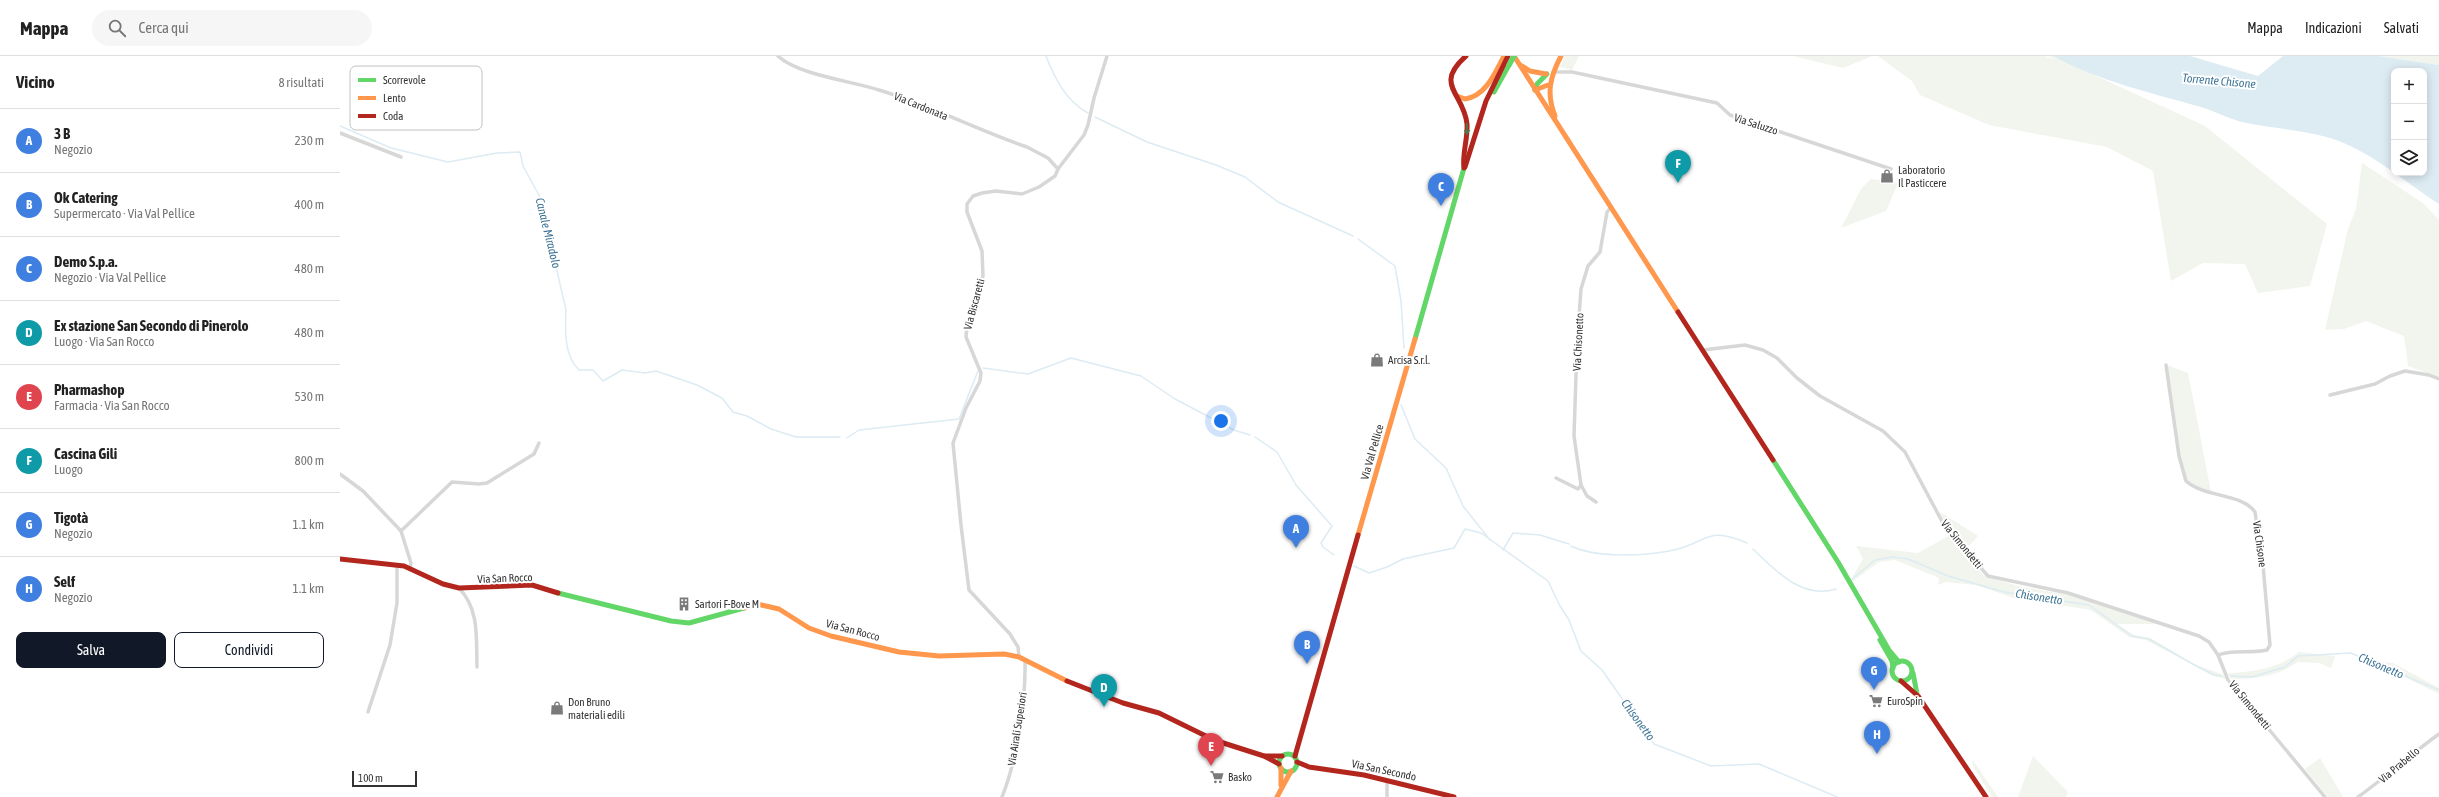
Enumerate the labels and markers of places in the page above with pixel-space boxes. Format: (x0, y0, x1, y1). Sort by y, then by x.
pin: F (1665, 150, 1691, 183)
place label: Laboratorio Il Pasticcere (1898, 164, 1946, 189)
shop icon: Laboratorio Il Pasticcere (1879, 168, 1895, 184)
pin: C (1428, 173, 1454, 206)
shop icon: Arcisa S.r.l. (1369, 352, 1385, 368)
place label: Arcisa S.r.l. (1388, 354, 1430, 366)
pin: A (1283, 515, 1309, 548)
building icon: Sartori F-Bove M (676, 596, 692, 612)
place label: Sartori F-Bove M (695, 598, 759, 610)
pin: B (1294, 631, 1320, 664)
pin: G (1861, 657, 1887, 690)
pin: D (1091, 674, 1117, 707)
supermarket icon: EuroSpin (1868, 693, 1884, 709)
place label: EuroSpin (1887, 695, 1923, 707)
place label: Don Bruno materiali edili (568, 696, 625, 721)
shop icon: Don Bruno materiali edili (549, 700, 565, 716)
pin: H (1864, 721, 1890, 754)
pin: E (1198, 733, 1224, 766)
supermarket icon: Basko (1209, 769, 1225, 785)
place label: Basko (1228, 771, 1252, 783)

